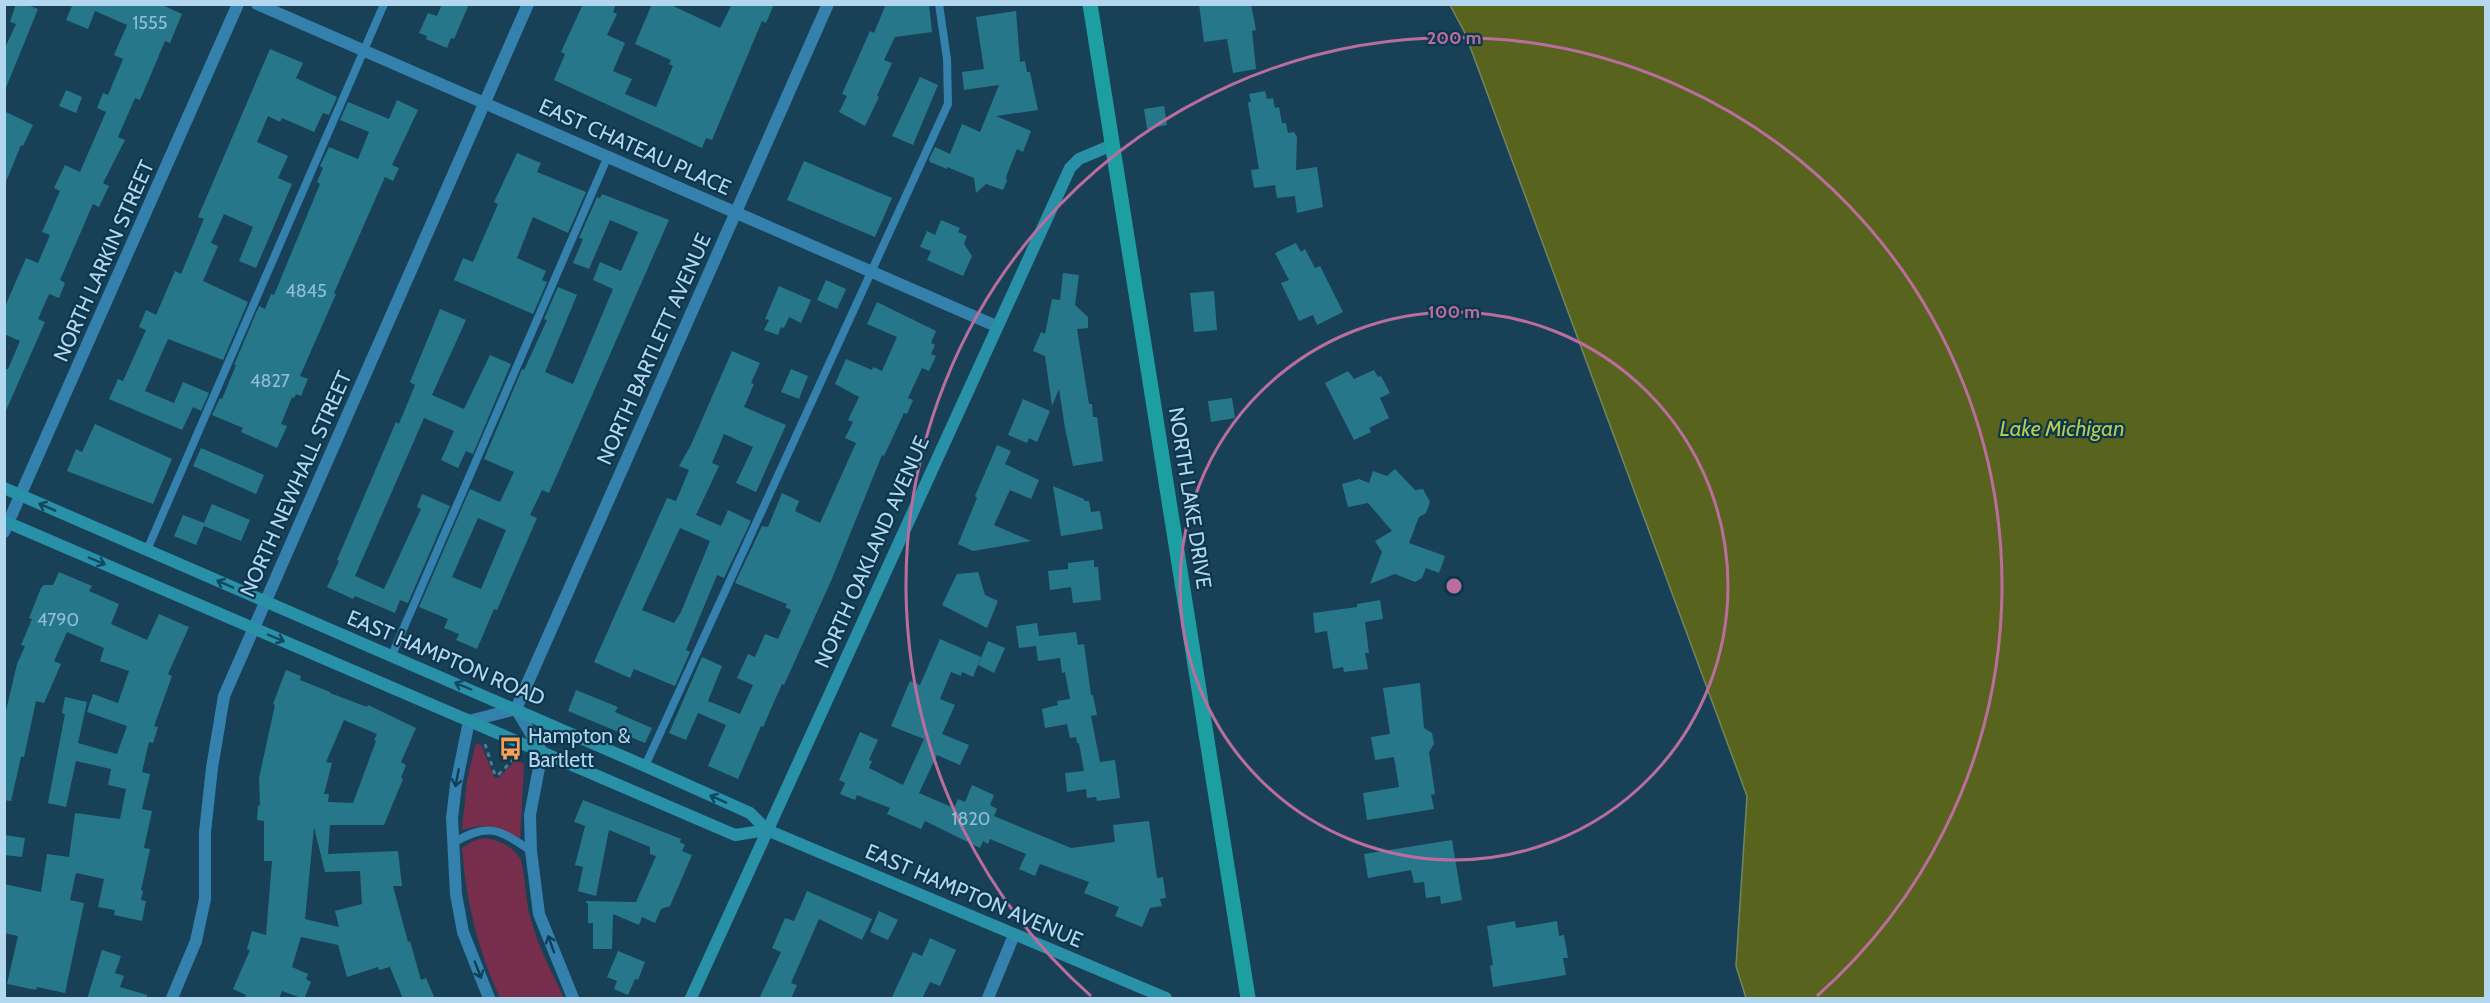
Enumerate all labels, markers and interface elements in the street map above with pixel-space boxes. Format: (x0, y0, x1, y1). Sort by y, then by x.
house number: 1555 (132, 12, 168, 34)
text: 200 m (1427, 27, 1481, 49)
street label: EAST CHATEAU PLACE (535, 93, 735, 200)
street label: NORTH LARKIN STREET (48, 156, 159, 365)
street label: NORTH BARTLETT AVENUE (591, 229, 716, 468)
house number: 4845 (285, 280, 327, 302)
text: 100 m (1428, 301, 1480, 323)
street label: NORTH NEWHALL STREET (234, 367, 357, 601)
house number: 4827 (250, 370, 290, 392)
street label: NORTH LAKE DRIVE (1164, 405, 1217, 591)
water label: Lake Michigan (1999, 415, 2125, 442)
street label: NORTH OAKLAND AVENUE (809, 432, 934, 672)
one-way arrow (38, 500, 56, 512)
one-way arrow (87, 556, 105, 567)
centre of rings (1444, 576, 1464, 596)
one-way arrow (217, 578, 235, 590)
street label: EAST HAMPTON ROAD (343, 604, 549, 711)
house number: 4790 (37, 609, 79, 631)
one-way arrow (266, 633, 284, 644)
one-way arrow (454, 680, 472, 691)
place label: Hampton & Bartlett (528, 723, 631, 772)
bus stop icon: Hampton & Bartlett (497, 735, 523, 761)
one-way arrow (451, 768, 462, 788)
one-way arrow (710, 793, 728, 804)
house number: 1820 (952, 808, 990, 830)
street label: EAST HAMPTON AVENUE (862, 838, 1087, 953)
one-way arrow (544, 936, 555, 954)
one-way arrow (473, 960, 484, 978)

